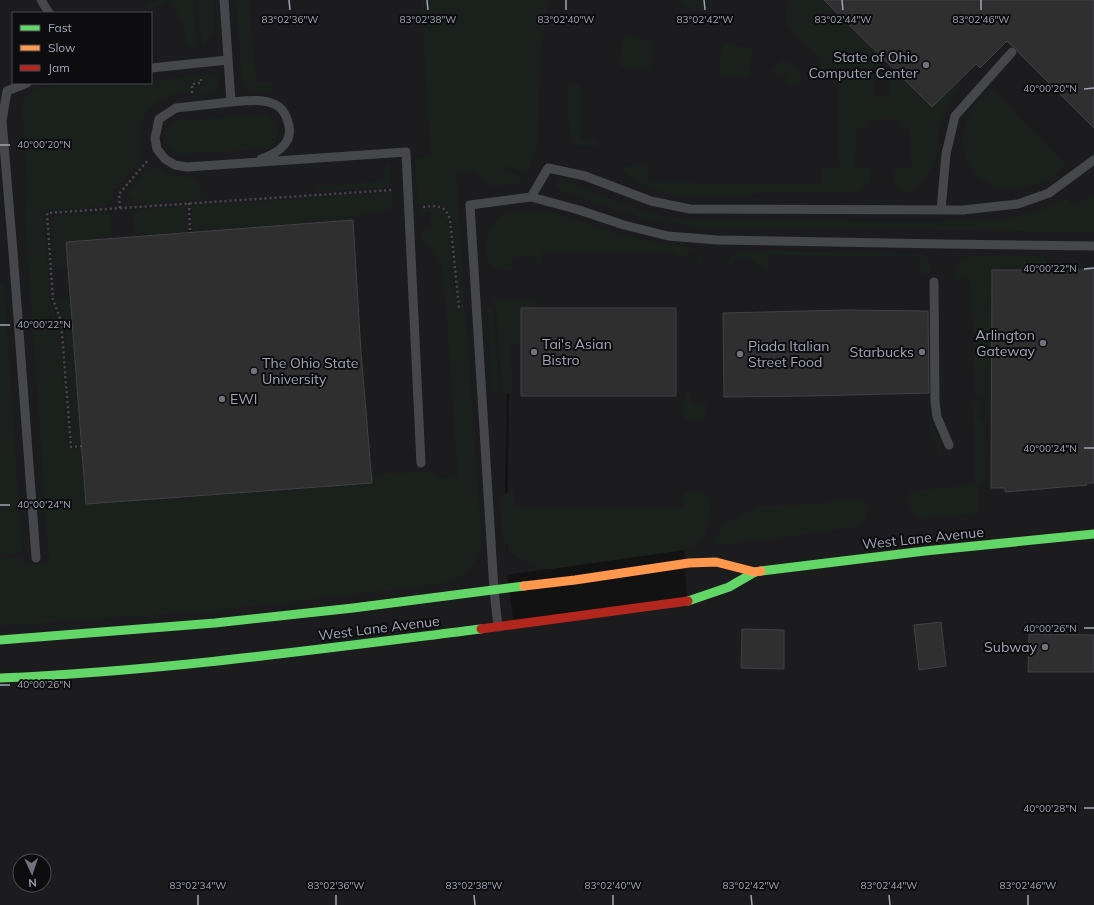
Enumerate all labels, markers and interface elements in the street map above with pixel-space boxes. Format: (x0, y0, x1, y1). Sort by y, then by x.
legend (12, 12, 152, 84)
text: 83°02'36"W (262, 13, 318, 26)
text: 83°02'38"W (400, 13, 456, 26)
text: 83°02'40"W (538, 13, 594, 26)
text: 83°02'42"W (677, 13, 733, 26)
text: 83°02'44"W (815, 13, 871, 26)
text: 83°02'46"W (953, 13, 1009, 26)
text: Fast (48, 20, 72, 35)
text: Slow (48, 40, 76, 55)
place label: State of Ohio Computer Center (809, 48, 919, 82)
text: Jam (48, 60, 70, 75)
marker: State of Ohio Computer Center (921, 60, 931, 70)
text: 40°00'20"N (1023, 82, 1077, 95)
text: 40°00'20"N (17, 138, 71, 151)
text: 40°00'22"N (1023, 262, 1077, 275)
text: 40°00'22"N (17, 318, 71, 331)
place label: Arlington Gateway (975, 326, 1036, 360)
place label: Tai's Asian Bistro (542, 335, 612, 369)
place label: Piada Italian Street Food (748, 337, 830, 371)
marker: Arlington Gateway (1038, 338, 1048, 348)
place label: Starbucks (849, 343, 914, 361)
marker: Tai's Asian Bistro (529, 347, 539, 357)
marker: Starbucks (917, 347, 927, 357)
marker: Piada Italian Street Food (735, 349, 745, 359)
place label: The Ohio State University (262, 354, 358, 388)
marker: The Ohio State University (249, 366, 259, 376)
place label: EWI (230, 390, 257, 408)
marker: EWI (217, 394, 227, 404)
text: 40°00'24"N (1023, 442, 1077, 455)
text: 40°00'24"N (17, 498, 71, 511)
street label: West Lane Avenue (861, 523, 985, 553)
street label: West Lane Avenue (317, 612, 441, 644)
text: 40°00'26"N (1023, 622, 1077, 635)
place label: Subway (984, 638, 1038, 656)
marker: Subway (1040, 642, 1050, 652)
text: 40°00'26"N (17, 678, 71, 691)
text: 40°00'28"N (1023, 802, 1077, 815)
north arrow (12, 853, 52, 893)
text: N (28, 876, 37, 890)
text: 83°02'34"W (170, 879, 226, 892)
text: 83°02'36"W (308, 879, 364, 892)
text: 83°02'38"W (446, 879, 502, 892)
text: 83°02'40"W (585, 879, 641, 892)
text: 83°02'42"W (723, 879, 779, 892)
text: 83°02'44"W (861, 879, 917, 892)
text: 83°02'46"W (1000, 879, 1056, 892)

